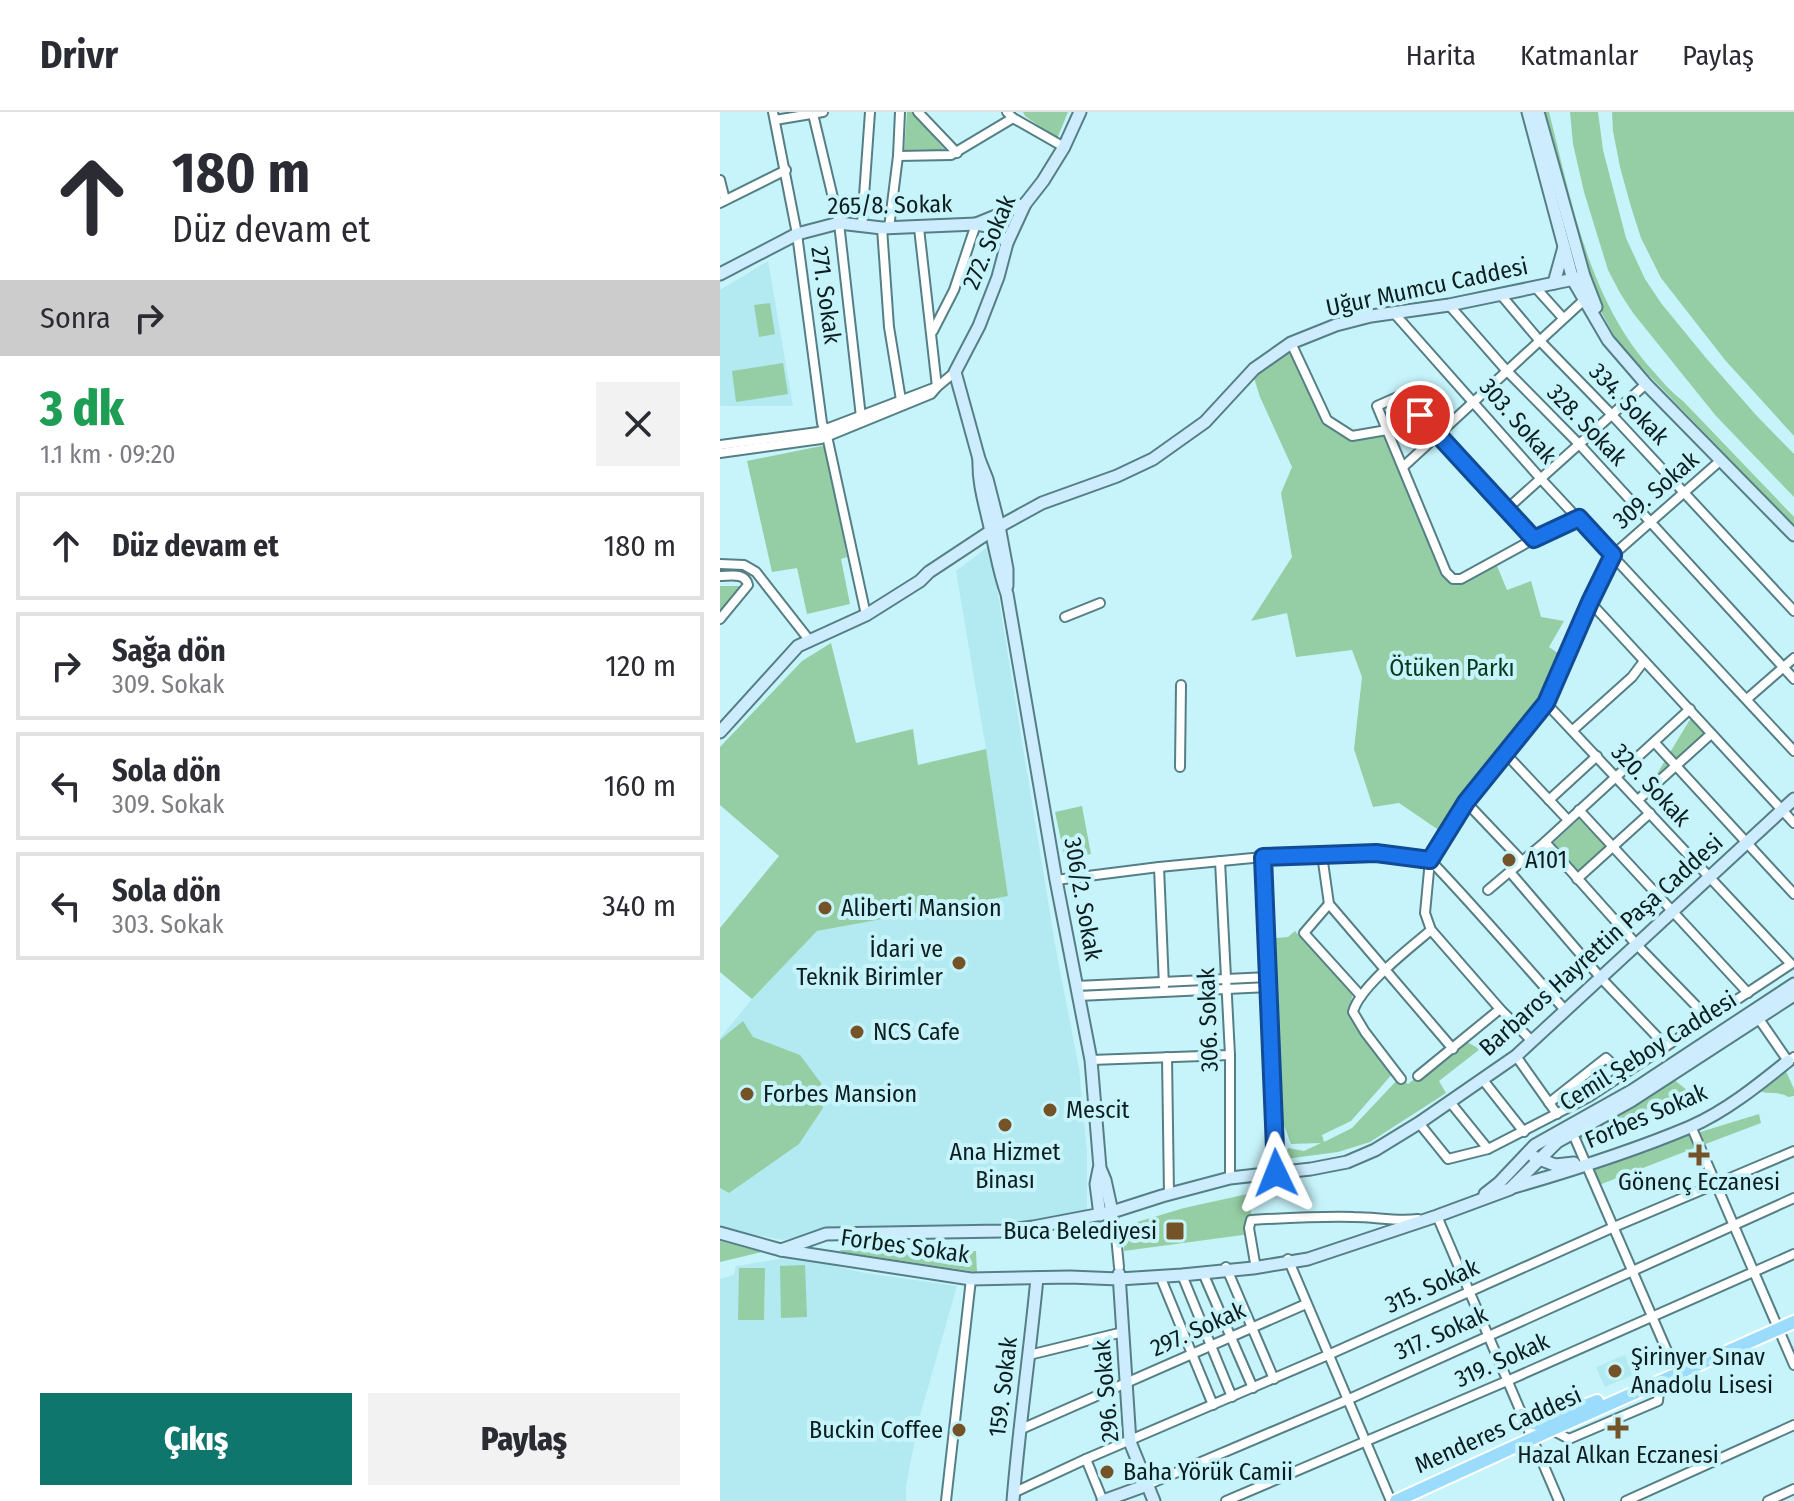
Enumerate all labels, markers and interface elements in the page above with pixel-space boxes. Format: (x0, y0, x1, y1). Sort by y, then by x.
text: Drivr (40, 32, 118, 78)
text: Harita (1406, 39, 1476, 72)
text: Katmanlar (1520, 39, 1638, 72)
text: Paylaş (1682, 39, 1754, 72)
text: 180 m (172, 140, 310, 207)
icon: ahead (40, 144, 144, 248)
street label: 265/8. Sokak (827, 190, 953, 220)
street label: 272. Sokak (957, 190, 1022, 293)
text: Düz devam et (172, 208, 370, 252)
street label: 271. Sokak (805, 244, 847, 346)
street label: Uğur Mumcu Caddesi (1324, 252, 1530, 322)
icon: right (127, 296, 171, 340)
text: Sonra (40, 300, 111, 336)
street label: 334. Sokak (1583, 358, 1675, 451)
street label: 303. Sokak (1474, 373, 1563, 470)
street label: 328. Sokak (1541, 378, 1633, 472)
text: 3 dk (40, 380, 124, 438)
pin (1386, 381, 1454, 449)
button: close (596, 382, 680, 466)
icon: arrive (1398, 393, 1442, 437)
text: 1.1 km · 09:20 (40, 439, 176, 470)
street label: 309. Sokak (1608, 445, 1705, 535)
icon: ahead (44, 524, 88, 568)
text: Düz devam et (112, 528, 279, 564)
text: 180 m (604, 528, 676, 564)
text: Sağa dön (112, 633, 226, 669)
icon: right (44, 644, 88, 688)
text: 120 m (605, 648, 676, 684)
park label: Ötüken Parkı (1389, 654, 1515, 682)
text: 309. Sokak (112, 669, 224, 700)
street label: 320. Sokak (1606, 738, 1697, 833)
text: Sola dön (112, 753, 221, 789)
icon: left (44, 764, 88, 808)
text: 160 m (604, 768, 676, 804)
text: 309. Sokak (112, 789, 224, 820)
street label: Barbaros Hayrettin Paşa Caddesi (1473, 828, 1729, 1062)
street label: 306/2. Sokak (1058, 835, 1108, 964)
place label: A101 (1525, 846, 1567, 874)
marker: A101 (1500, 851, 1518, 869)
text: Sola dön (112, 873, 221, 909)
icon: left (44, 884, 88, 928)
text: 340 m (602, 888, 676, 924)
place label: Aliberti Mansion (841, 894, 1002, 922)
marker: Aliberti Mansion (816, 899, 834, 917)
text: 303. Sokak (112, 909, 224, 940)
place label: İdari ve Teknik Birimler (796, 935, 944, 991)
marker: İdari ve Teknik Birimler (950, 954, 968, 972)
street label: 306. Sokak (1192, 967, 1224, 1073)
street label: Cemil Şeboy Caddesi (1554, 985, 1742, 1117)
place label: NCS Cafe (873, 1018, 960, 1046)
marker: NCS Cafe (848, 1023, 866, 1041)
street label: Forbes Sokak (1581, 1077, 1712, 1154)
place label: Forbes Mansion (763, 1080, 917, 1108)
marker: Forbes Mansion (738, 1085, 756, 1103)
place label: Mescit (1066, 1096, 1129, 1124)
marker: Mescit (1041, 1101, 1059, 1119)
marker: Ana Hizmet Binası (996, 1116, 1014, 1134)
position arrow (1234, 1131, 1318, 1215)
place label: Ana Hizmet Binası (950, 1138, 1061, 1194)
marker: Gönenç Eczanesi (1690, 1146, 1708, 1164)
place label: Gönenç Eczanesi (1618, 1168, 1780, 1196)
place label: Buca Belediyesi (1003, 1217, 1157, 1245)
marker: Buca Belediyesi (1164, 1220, 1186, 1242)
street label: Forbes Sokak (839, 1223, 972, 1269)
street label: 315. Sokak (1381, 1253, 1484, 1319)
street label: 297. Sokak (1146, 1295, 1250, 1362)
street label: 317. Sokak (1390, 1300, 1492, 1366)
street label: 319. Sokak (1450, 1326, 1554, 1393)
street label: 159. Sokak (983, 1335, 1023, 1439)
street label: 296. Sokak (1087, 1338, 1124, 1444)
place label: Şirinyer Sınav Anadolu Lisesi (1631, 1343, 1773, 1399)
marker: Şirinyer Sınav Anadolu Lisesi (1606, 1362, 1624, 1380)
street label: Menderes Caddesi (1410, 1381, 1586, 1479)
button: Çıkış (40, 1393, 352, 1485)
button: Paylaş (368, 1393, 680, 1485)
place label: Buckin Coffee (809, 1416, 943, 1444)
marker: Hazal Alkan Eczanesi (1609, 1419, 1627, 1437)
marker: Buckin Coffee (950, 1421, 968, 1439)
place label: Hazal Alkan Eczanesi (1517, 1441, 1719, 1469)
place label: Baha Yörük Camii (1123, 1458, 1293, 1486)
marker: Baha Yörük Camii (1098, 1463, 1116, 1481)

